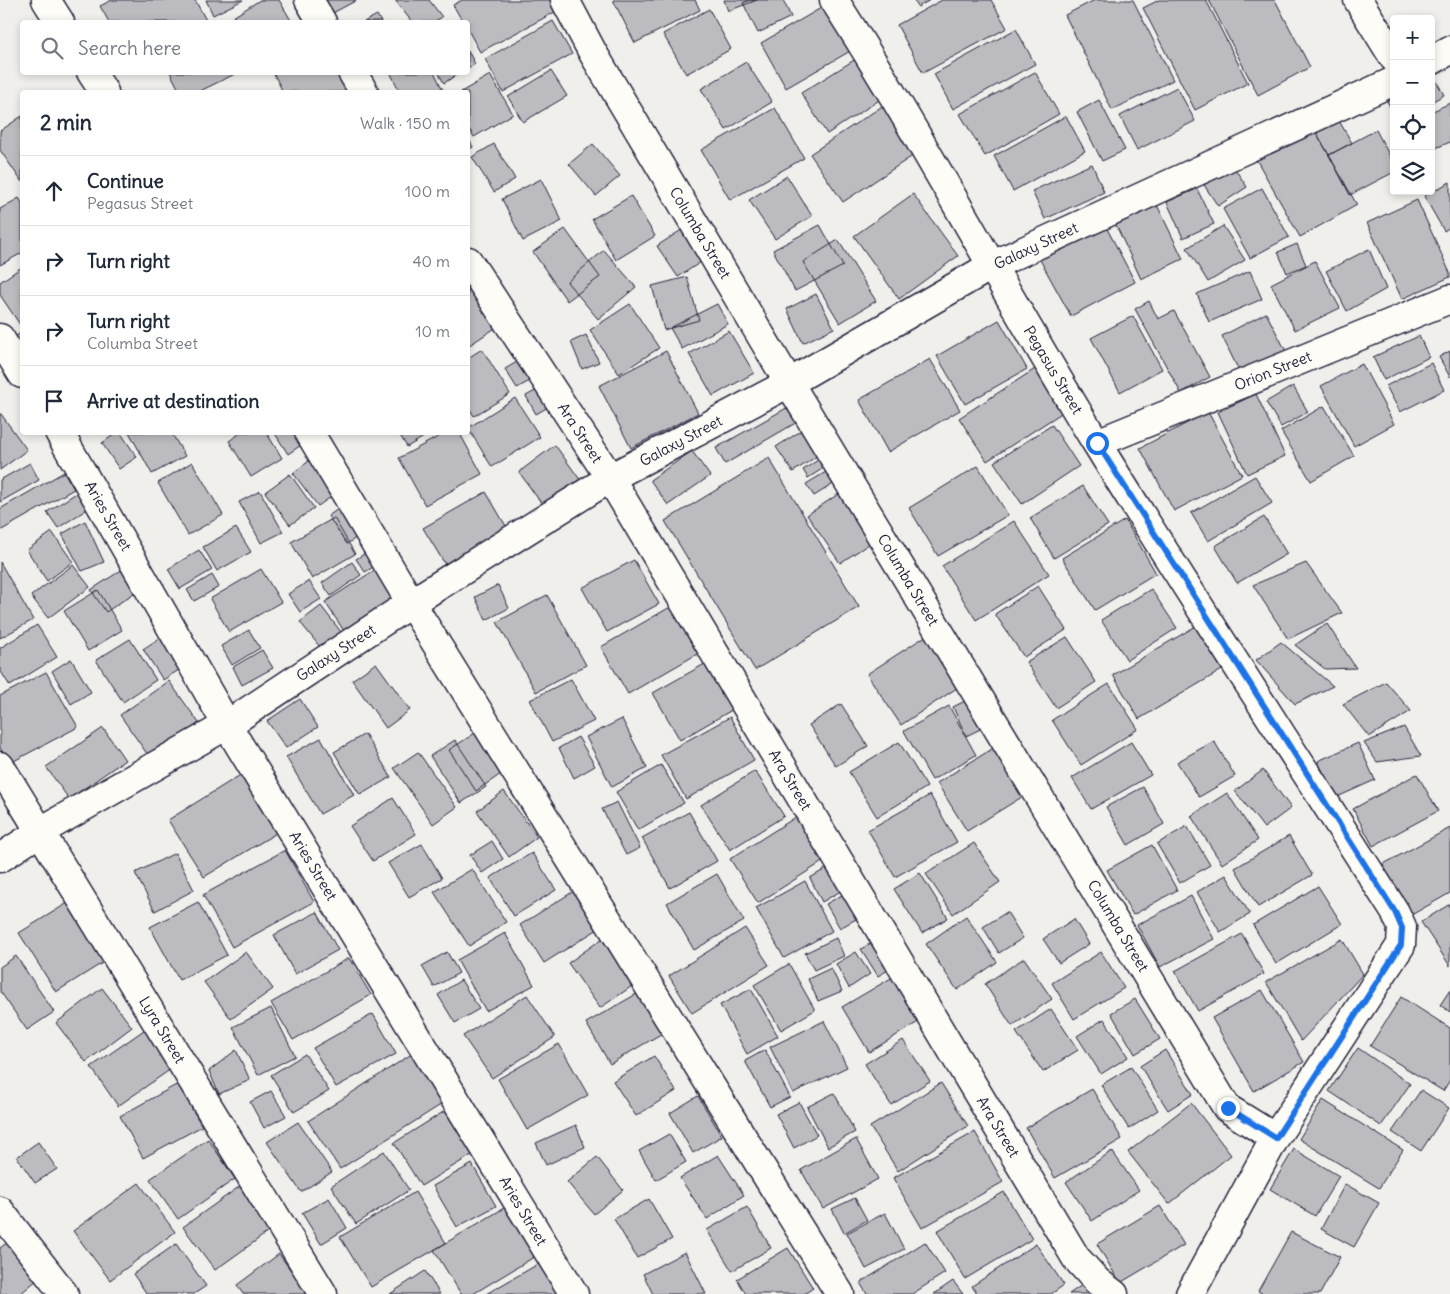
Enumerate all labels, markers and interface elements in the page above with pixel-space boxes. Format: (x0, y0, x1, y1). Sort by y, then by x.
map controls (1390, 15, 1435, 195)
button: + (1390, 15, 1435, 60)
search box (20, 20, 470, 75)
icon: search (38, 34, 66, 62)
text: Search here (78, 36, 181, 60)
button: − (1390, 60, 1435, 105)
button: locate (1390, 105, 1435, 150)
text: 2 min (40, 109, 92, 136)
text: Walk · 150 m (360, 113, 450, 133)
button: layers (1390, 150, 1435, 195)
text: Continue (87, 169, 164, 193)
icon: ahead (40, 177, 68, 205)
text: 100 m (405, 181, 450, 201)
street label: Columba Street (666, 183, 735, 282)
text: Pegasus Street (87, 193, 193, 213)
street label: Galaxy Street (991, 218, 1081, 273)
icon: right (40, 247, 68, 275)
text: Turn right (87, 249, 170, 273)
text: 40 m (412, 251, 450, 271)
text: Turn right (87, 309, 170, 333)
icon: right (40, 317, 68, 345)
text: 10 m (415, 321, 450, 341)
street label: Pegasus Street (1020, 322, 1087, 417)
text: Columba Street (87, 333, 198, 353)
street label: Orion Street (1231, 346, 1314, 395)
icon: arrive (40, 387, 68, 415)
text: Arrive at destination (87, 389, 260, 413)
street label: Ara Street (554, 399, 607, 466)
street label: Galaxy Street (636, 411, 725, 470)
route start (1086, 432, 1109, 455)
street label: Aries Street (81, 477, 136, 554)
street label: Columba Street (874, 530, 943, 629)
street label: Galaxy Street (292, 620, 379, 685)
street label: Ara Street (765, 746, 816, 814)
street label: Aries Street (285, 828, 342, 904)
street label: Columba Street (1084, 876, 1153, 975)
street label: Lyra Street (135, 993, 190, 1067)
street label: Ara Street (973, 1093, 1024, 1161)
route end (1217, 1097, 1240, 1120)
street label: Aries Street (495, 1173, 552, 1249)

